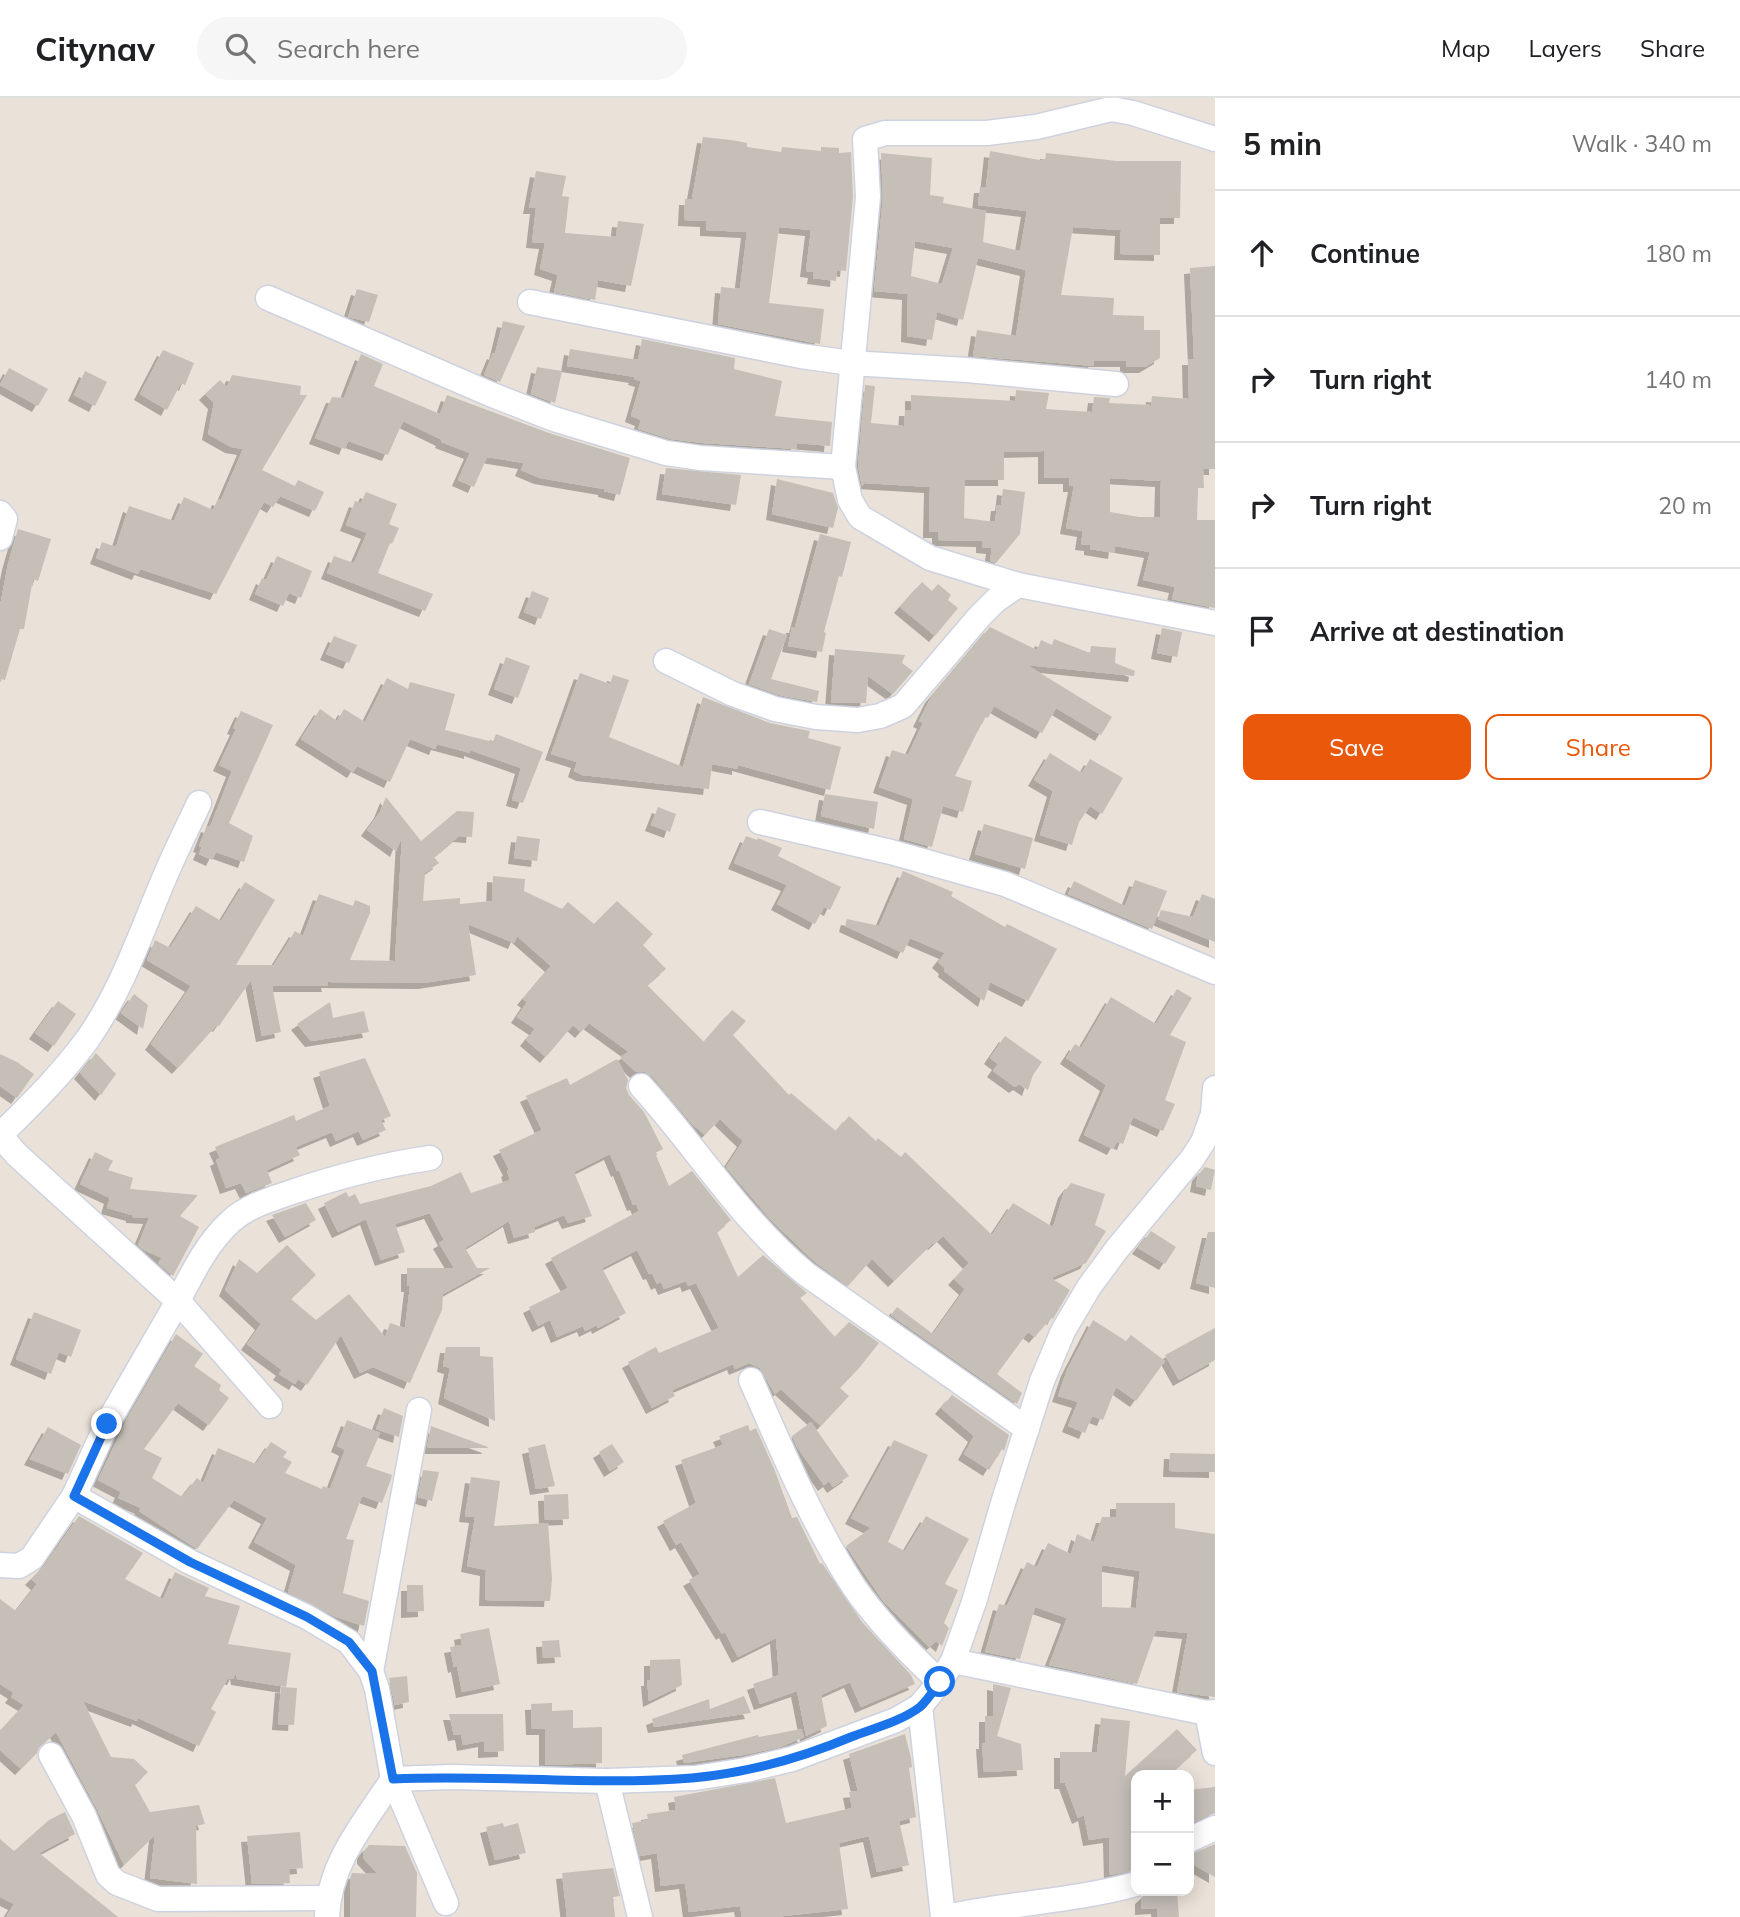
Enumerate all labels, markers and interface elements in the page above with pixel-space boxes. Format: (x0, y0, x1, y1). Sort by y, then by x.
search box (197, 17, 687, 80)
text: Citynav (35, 28, 155, 69)
icon: search (221, 29, 259, 67)
text: Search here (277, 32, 420, 65)
text: Map (1441, 33, 1490, 63)
text: Layers (1528, 33, 1602, 63)
text: Share (1640, 33, 1705, 63)
text: 5 min (1243, 125, 1322, 163)
text: Walk · 340 m (1572, 129, 1712, 158)
icon: ahead (1243, 234, 1281, 272)
text: Continue (1310, 237, 1420, 270)
text: 180 m (1644, 239, 1712, 268)
icon: right (1243, 360, 1281, 398)
text: Turn right (1310, 363, 1431, 396)
text: 140 m (1644, 365, 1712, 394)
icon: right (1243, 486, 1281, 524)
text: Turn right (1310, 489, 1431, 522)
text: 20 m (1658, 491, 1712, 520)
icon: arrive (1243, 612, 1281, 650)
text: Arrive at destination (1310, 615, 1565, 648)
button: Save (1243, 714, 1471, 780)
button: Share (1485, 714, 1712, 780)
route end (91, 1408, 122, 1439)
route start (924, 1666, 955, 1697)
map controls (1131, 1770, 1194, 1896)
button: + (1131, 1770, 1194, 1833)
button: − (1131, 1833, 1194, 1896)

